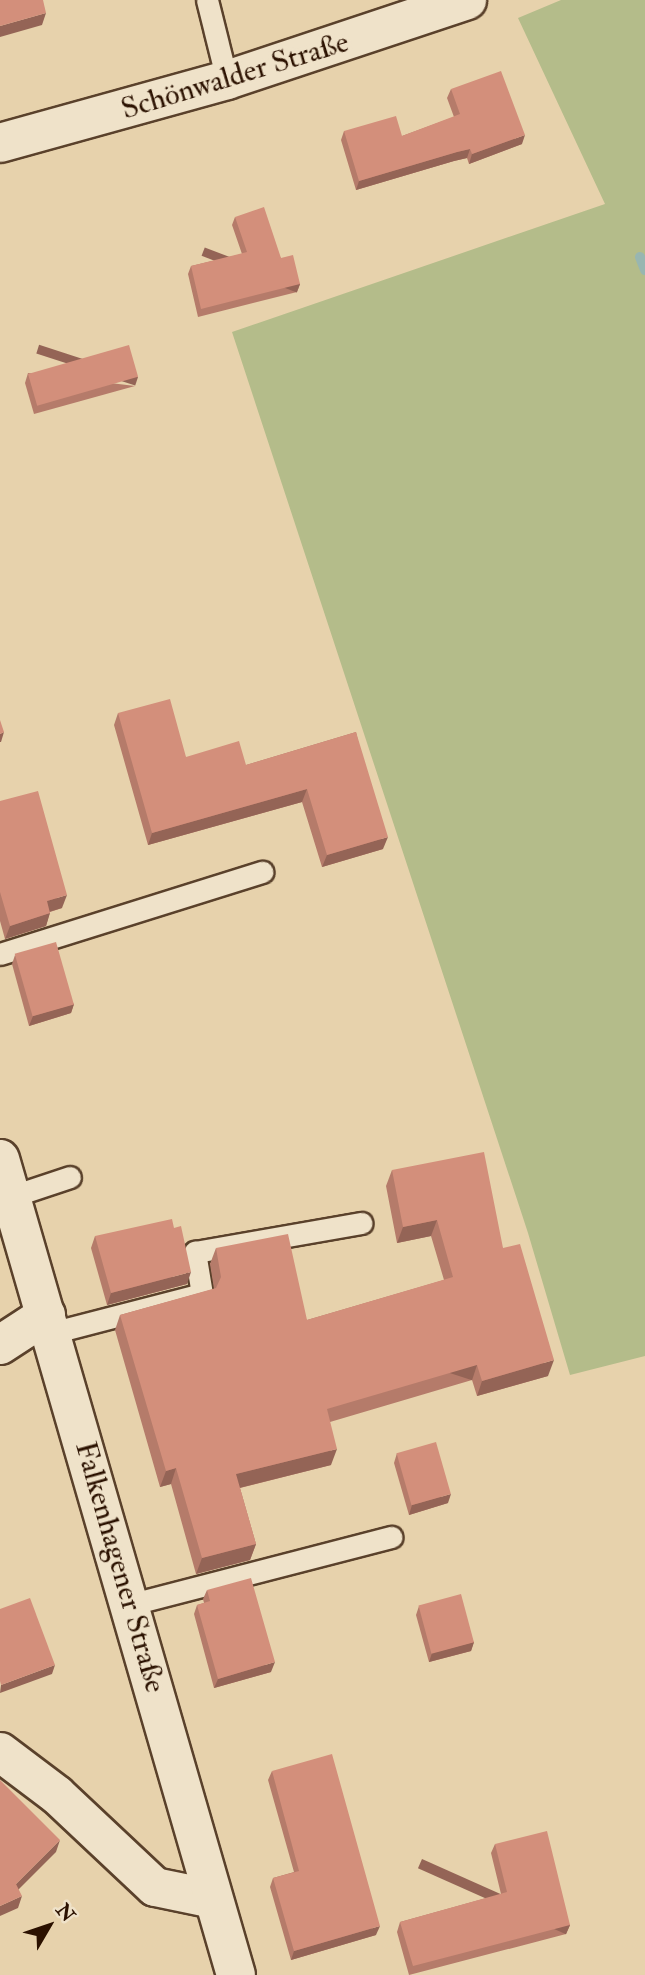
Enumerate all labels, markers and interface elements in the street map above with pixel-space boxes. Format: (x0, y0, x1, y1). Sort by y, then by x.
street label: Schönwalder Straße (117, 24, 353, 128)
street label: Falkenhagener Straße (67, 1437, 173, 1697)
north arrow (14, 1891, 84, 1961)
text: N (51, 1899, 80, 1927)

